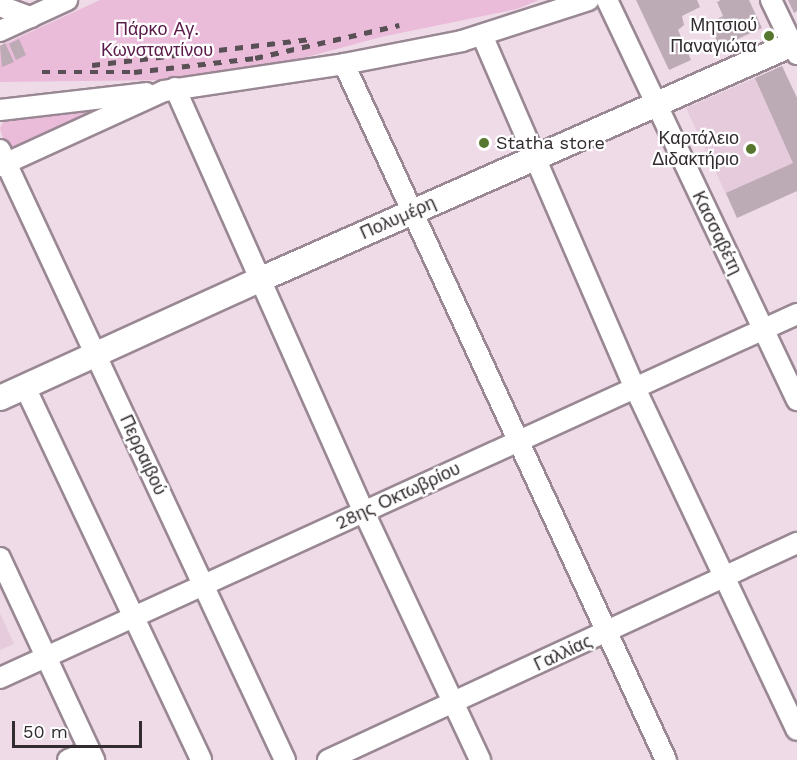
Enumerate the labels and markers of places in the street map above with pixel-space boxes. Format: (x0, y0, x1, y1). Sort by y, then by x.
place label: Μητσιού Παναγιώτα (670, 15, 757, 57)
marker: Μητσιού Παναγιώτα (762, 29, 776, 43)
place label: Καρτάλειο Διδακτήριο (652, 128, 739, 170)
place label: Statha store (496, 132, 605, 154)
marker: Statha store (477, 136, 491, 150)
marker: Καρτάλειο Διδακτήριο (744, 142, 758, 156)

